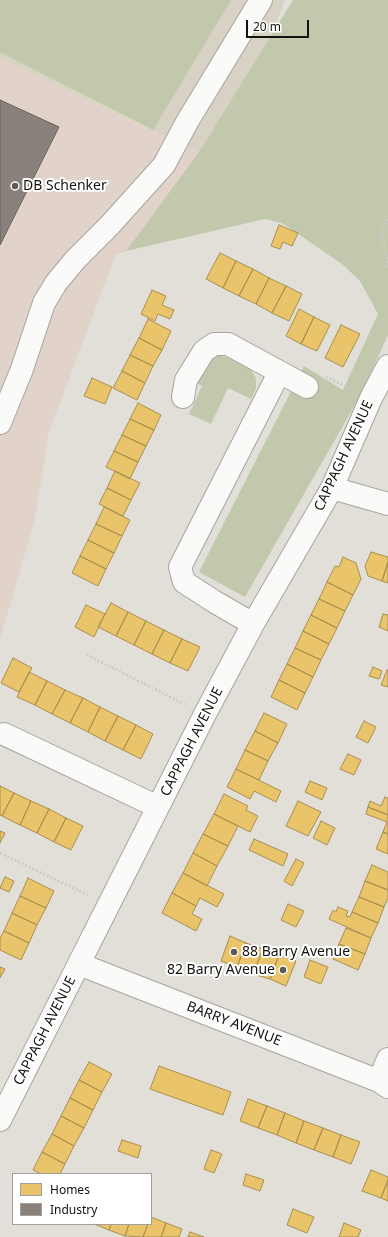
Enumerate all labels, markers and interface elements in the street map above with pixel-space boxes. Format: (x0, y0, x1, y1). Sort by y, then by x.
scale bar (248, 12, 311, 38)
text: 20 m (253, 18, 281, 35)
place label: DB Schenker (23, 178, 107, 194)
marker: DB Schenker (10, 181, 20, 191)
street label: CAPPAGH AVENUE (311, 398, 377, 514)
street label: CAPPAGH AVENUE (157, 685, 227, 799)
place label: 88 Barry Avenue (242, 944, 350, 960)
marker: 88 Barry Avenue (229, 947, 239, 957)
place label: 82 Barry Avenue (167, 962, 275, 978)
marker: 82 Barry Avenue (278, 965, 288, 975)
street label: CAPPAGH AVENUE (10, 974, 80, 1088)
street label: BARRY AVENUE (184, 998, 284, 1050)
legend (12, 1173, 152, 1225)
text: Homes (50, 1181, 90, 1198)
text: Industry (50, 1201, 97, 1218)

